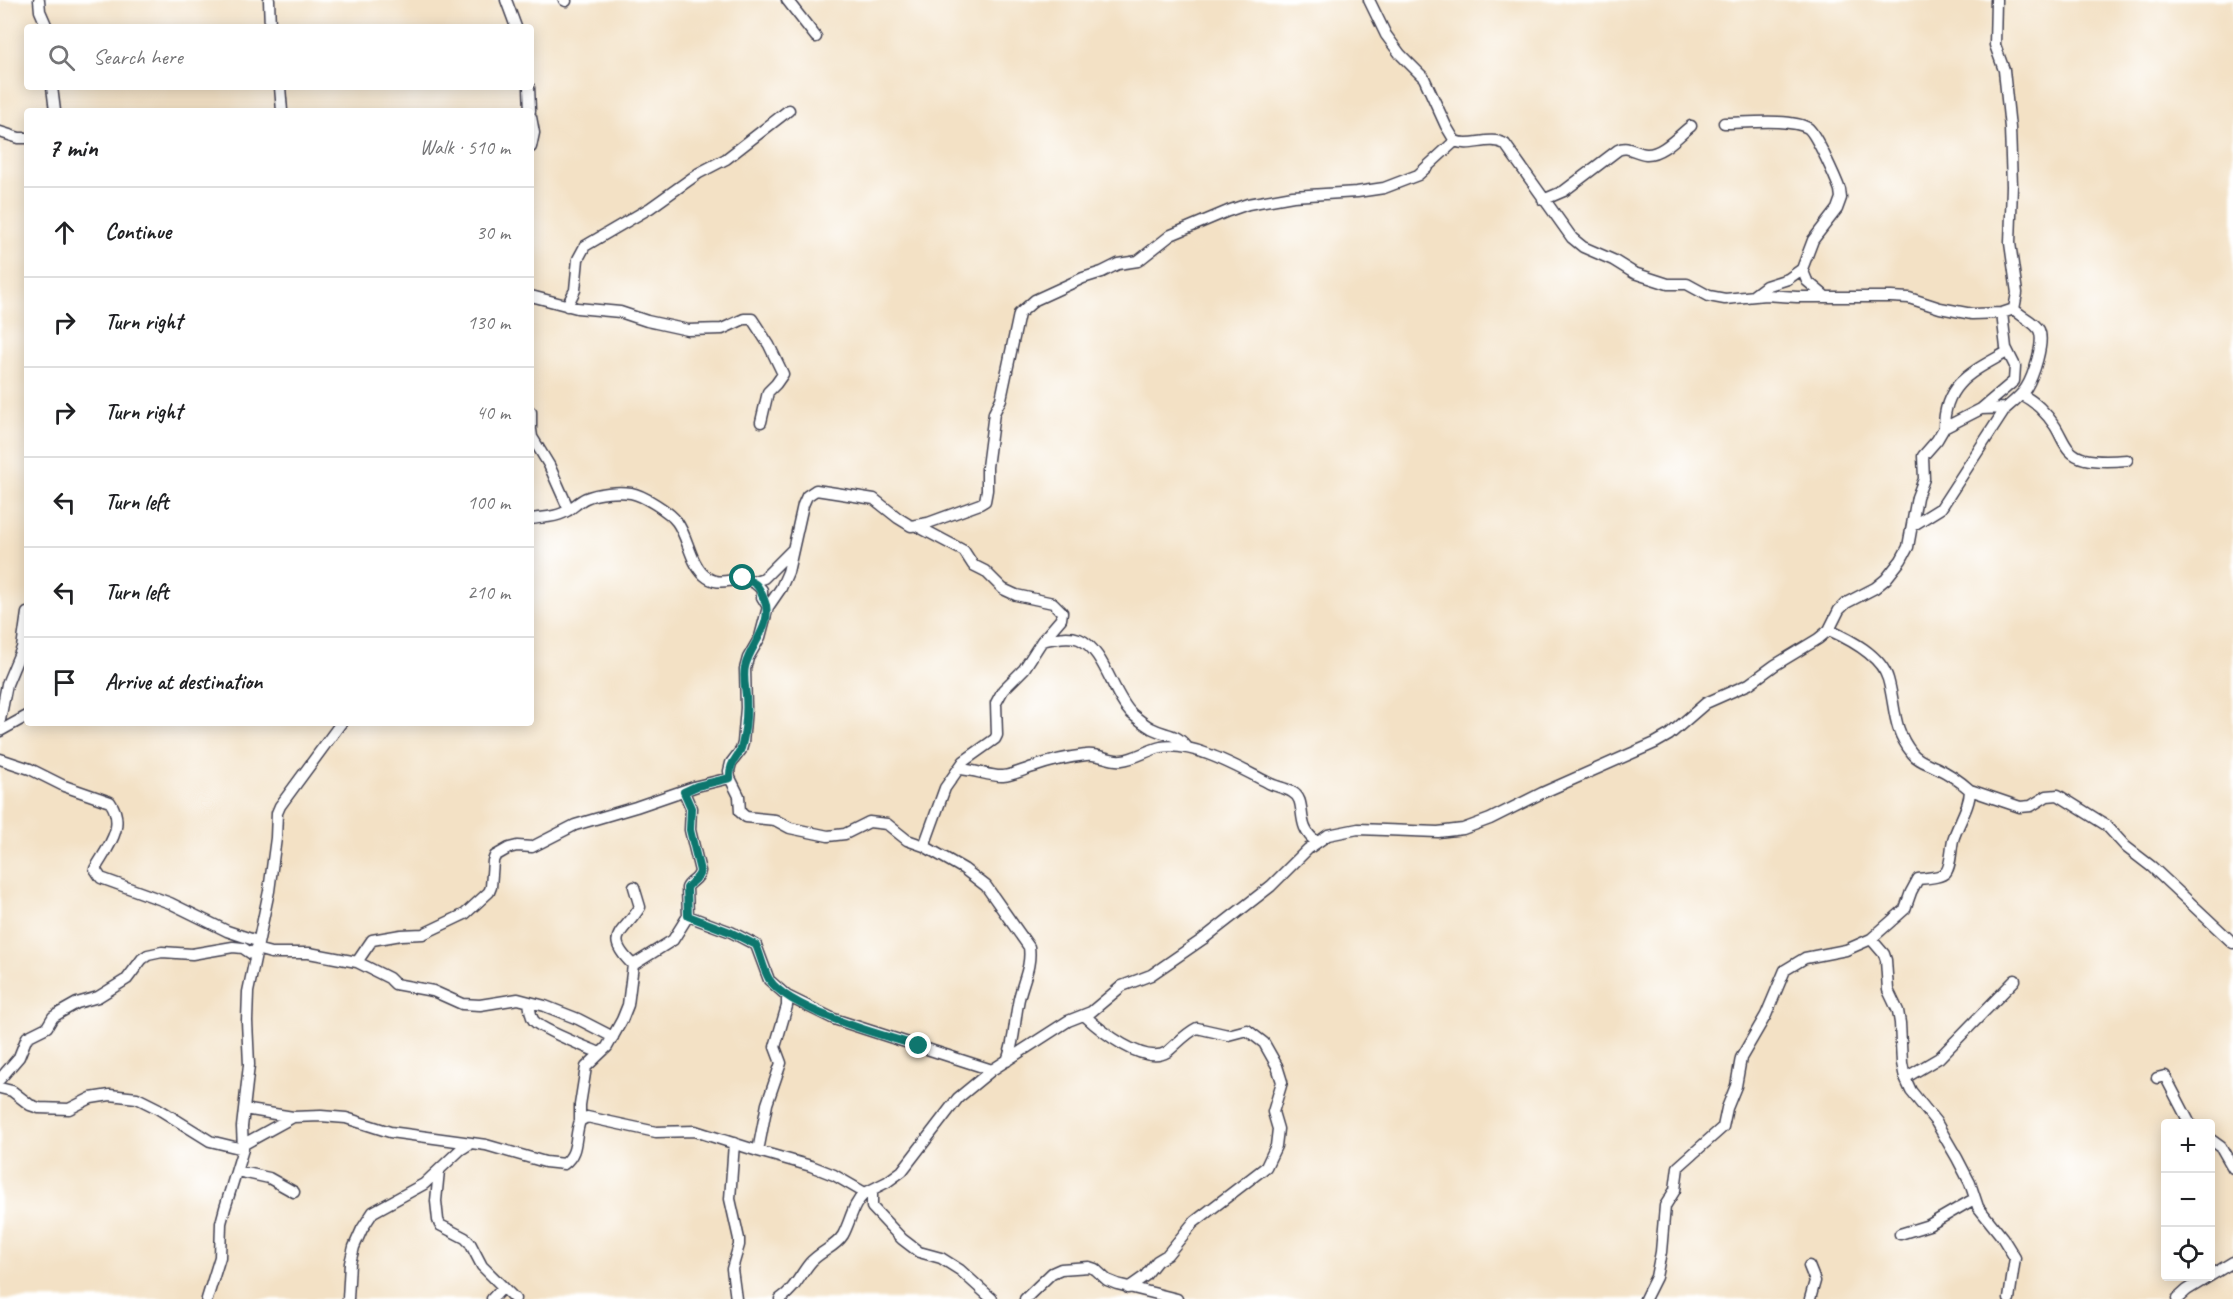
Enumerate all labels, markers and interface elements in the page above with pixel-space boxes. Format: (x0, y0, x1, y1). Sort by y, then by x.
search box (24, 24, 534, 90)
icon: search (45, 41, 78, 74)
text: Search here (93, 43, 183, 71)
text: 7 min (48, 131, 98, 164)
text: Walk · 510 m (420, 135, 510, 160)
icon: ahead (48, 216, 81, 249)
text: Continue (105, 218, 171, 246)
text: 30 m (476, 220, 510, 245)
icon: right (48, 306, 81, 339)
text: Turn right (105, 308, 182, 336)
text: 130 m (467, 310, 510, 335)
icon: right (48, 396, 81, 429)
text: Turn right (105, 398, 182, 426)
text: 40 m (476, 400, 510, 425)
icon: left (48, 486, 81, 519)
text: Turn left (105, 488, 169, 516)
text: 100 m (467, 490, 510, 515)
route start (729, 564, 755, 590)
icon: left (48, 576, 81, 609)
text: Turn left (105, 578, 169, 606)
text: 210 m (467, 580, 510, 605)
icon: arrive (48, 666, 81, 699)
text: Arrive at destination (105, 668, 262, 696)
route end (905, 1032, 931, 1058)
map controls (2161, 1119, 2215, 1281)
button: + (2161, 1119, 2215, 1173)
button: − (2161, 1173, 2215, 1227)
button: locate (2161, 1227, 2215, 1281)

